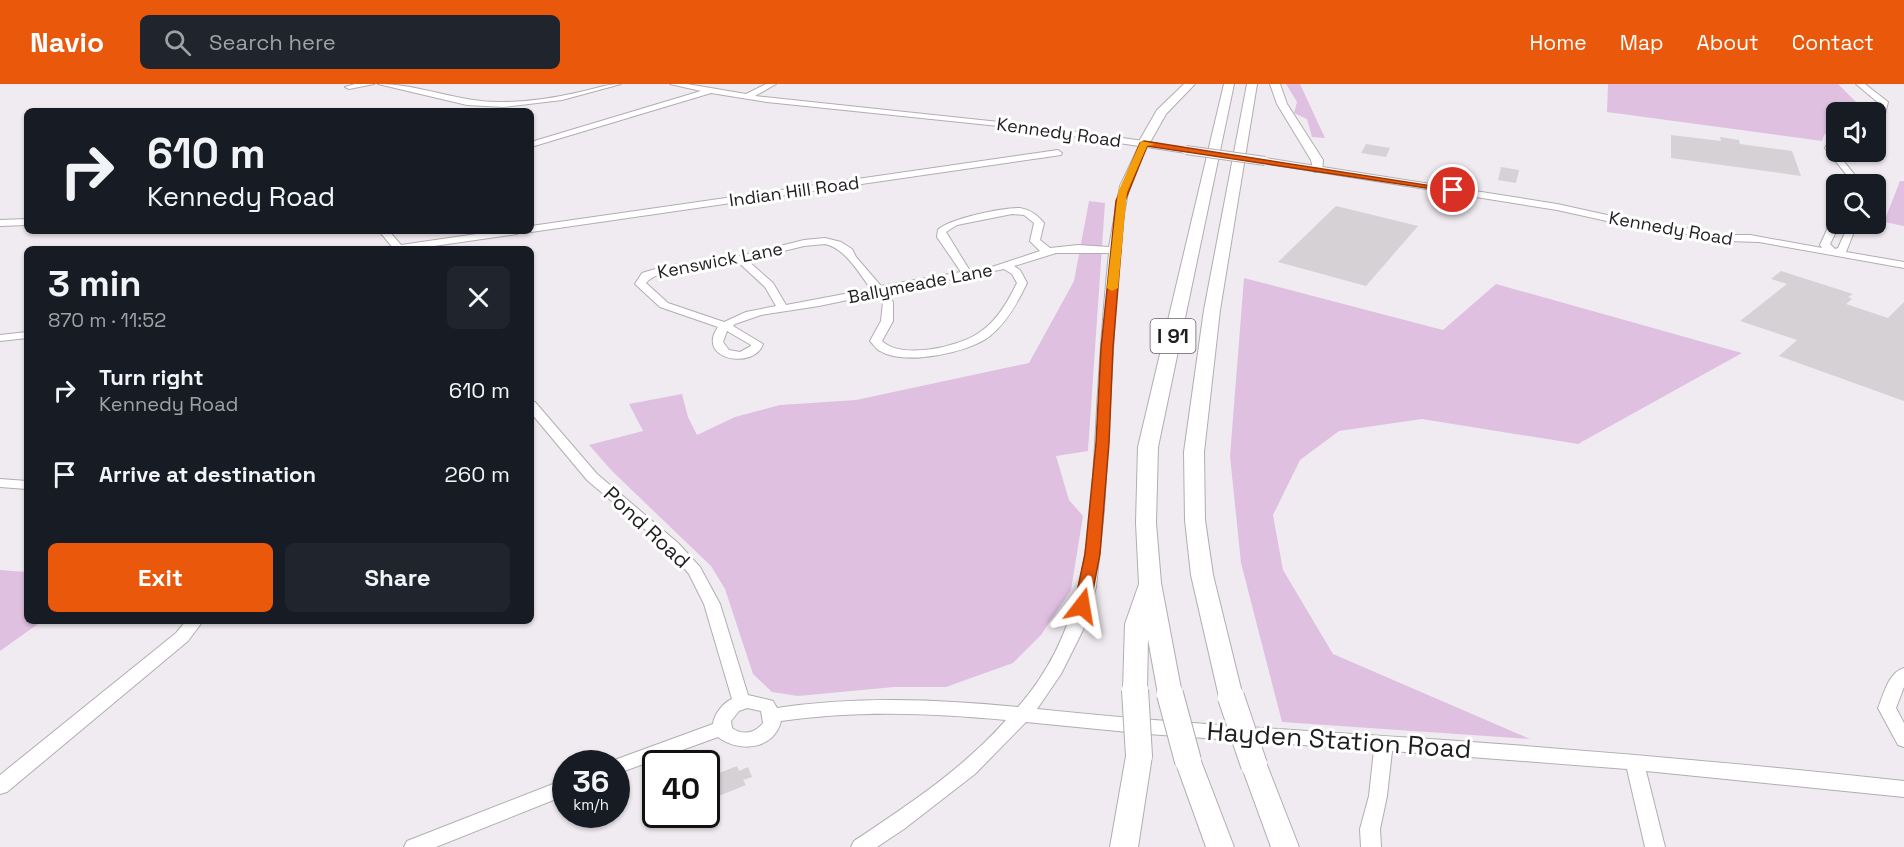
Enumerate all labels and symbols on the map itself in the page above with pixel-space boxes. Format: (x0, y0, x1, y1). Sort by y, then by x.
street label: Kennedy Road (995, 112, 1123, 152)
pin (1427, 164, 1478, 215)
street label: Indian Hill Road (727, 170, 861, 212)
street label: Kennedy Road (1607, 206, 1735, 250)
street label: Kenswick Lane (655, 237, 785, 283)
street label: Ballymeade Lane (846, 258, 994, 308)
road number: I 91 (1150, 319, 1196, 353)
street label: Pond Road (598, 480, 696, 574)
position arrow (1050, 574, 1114, 638)
street label: Hayden Station Road (1206, 714, 1472, 766)
speed limit sign: 40 (642, 750, 720, 828)

